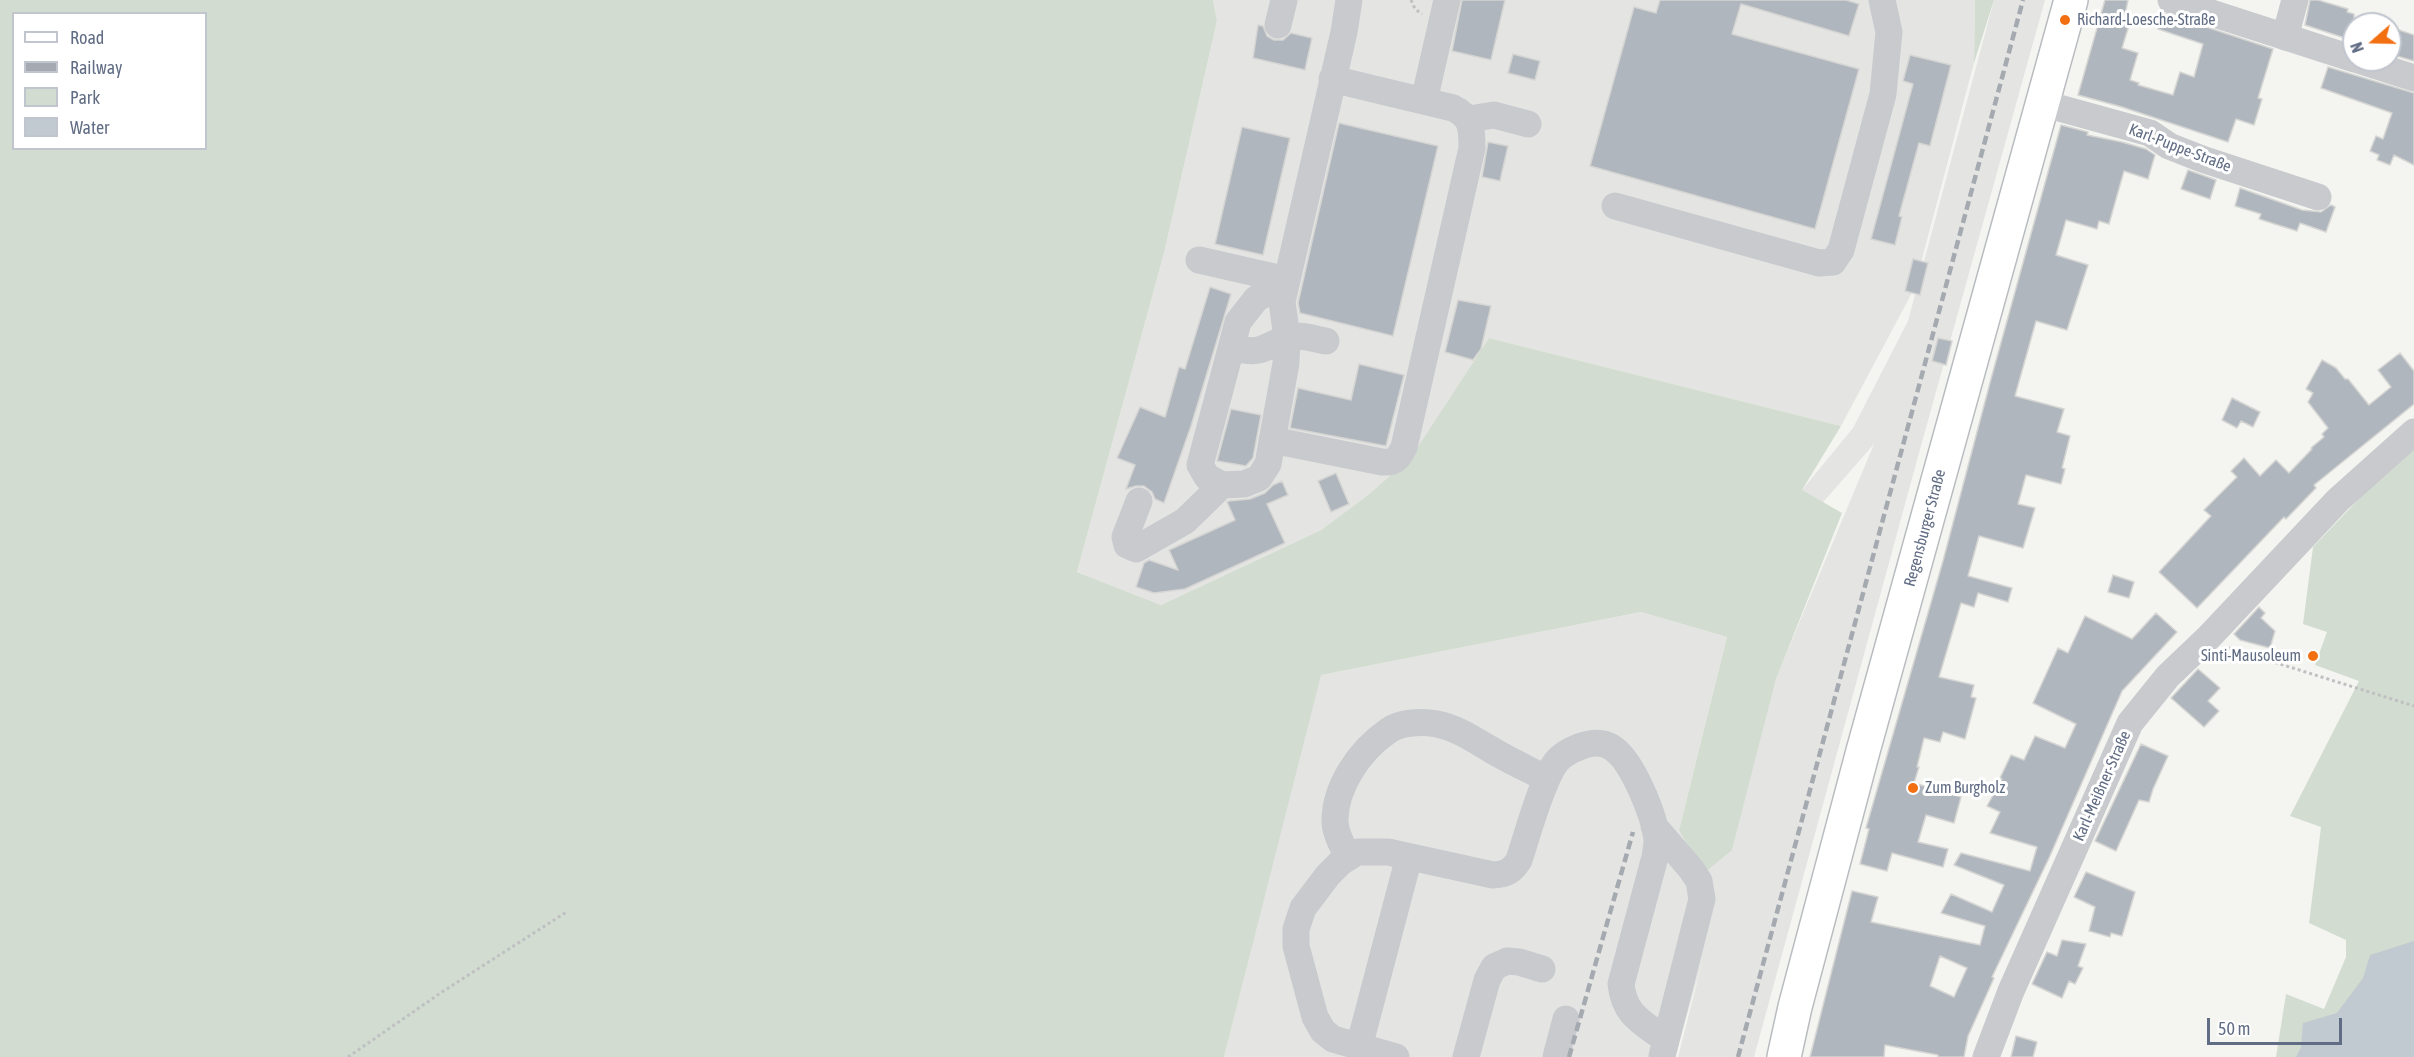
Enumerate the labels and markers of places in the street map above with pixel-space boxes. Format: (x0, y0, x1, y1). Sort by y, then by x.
place label: Richard-Loesche-Straße (2077, 10, 2216, 30)
marker: Richard-Loesche-Straße (2058, 13, 2072, 27)
place label: Sinti-Mausoleum (2201, 646, 2301, 666)
marker: Sinti-Mausoleum (2306, 649, 2320, 663)
place label: Zum Burgholz (1925, 778, 2005, 798)
marker: Zum Burgholz (1906, 781, 1920, 795)

